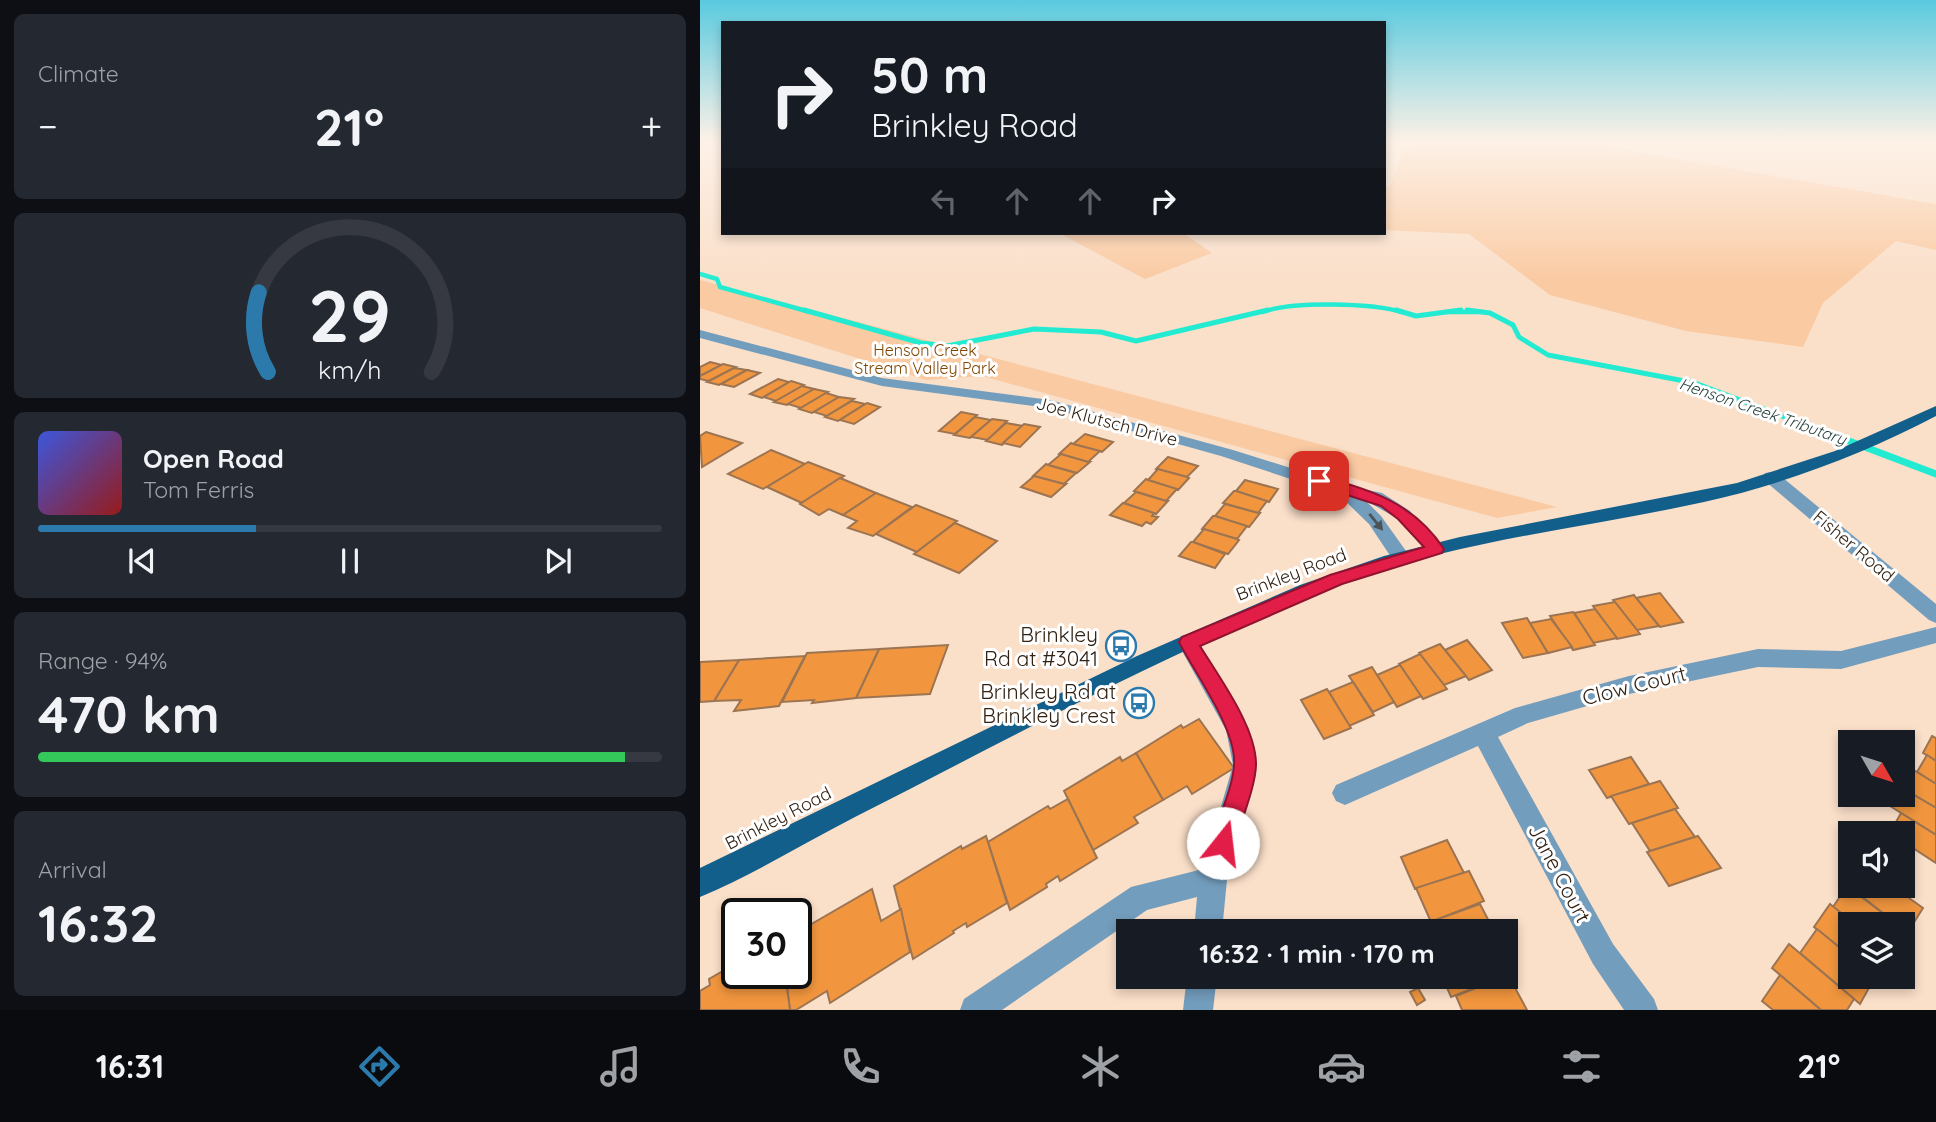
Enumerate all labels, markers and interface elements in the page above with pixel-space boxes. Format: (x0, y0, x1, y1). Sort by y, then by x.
text: 50 m (871, 44, 988, 105)
icon: right (756, 49, 847, 140)
text: Climate (38, 59, 119, 88)
text: 21° (314, 94, 384, 159)
text: − (38, 102, 58, 150)
text: + (641, 102, 662, 150)
text: Brinkley Road (871, 105, 1078, 145)
icon: left (925, 182, 963, 220)
icon: ahead (998, 182, 1036, 220)
icon: ahead (1071, 182, 1109, 220)
icon: right (1144, 182, 1182, 220)
text: 29 (309, 269, 391, 360)
park label: Henson Creek Stream Valley Park (854, 340, 996, 378)
text: km/h (318, 354, 382, 385)
water label: Henson Creek Tributary (1677, 373, 1850, 449)
street label: Joe Klutsch Drive (1034, 391, 1180, 451)
text: Open Road (143, 442, 284, 475)
pin (1289, 451, 1349, 511)
icon: arrive (1300, 462, 1338, 500)
text: Tom Ferris (143, 475, 254, 504)
street label: Fisher Road (1809, 505, 1899, 587)
one-way arrow (1368, 514, 1383, 531)
icon: previous (123, 542, 161, 580)
icon: pause (331, 542, 369, 580)
icon: next (539, 542, 577, 580)
street label: Brinkley Road (1233, 542, 1349, 606)
place label: Brinkley Rd at #3041 (984, 621, 1098, 671)
bus stop icon: Brinkley Rd at #3041 (1104, 629, 1138, 663)
text: Range · 94% (38, 646, 167, 675)
street label: Clow Court (1579, 660, 1689, 710)
place label: Brinkley Rd at Brinkley Crest (980, 678, 1116, 728)
text: 470 km (38, 681, 220, 746)
bus stop icon: Brinkley Rd at Brinkley Crest (1122, 686, 1156, 720)
north arrow (1838, 730, 1914, 807)
map controls (1838, 730, 1915, 989)
street label: Brinkley Road (721, 781, 835, 855)
position arrow (1186, 806, 1260, 880)
street label: Jane Court (1523, 819, 1597, 927)
button: sound (1838, 821, 1915, 898)
text: Arrival (38, 855, 107, 884)
text: 16:32 (38, 890, 159, 955)
speed limit sign: 30 (721, 898, 812, 989)
button: layers (1838, 912, 1915, 989)
text: 16:32 · 1 min · 170 m (1199, 937, 1435, 970)
icon: directions (355, 1042, 404, 1091)
icon: music (596, 1042, 645, 1091)
icon: phone (836, 1042, 885, 1091)
icon: climate (1076, 1042, 1125, 1091)
icon: car (1317, 1042, 1366, 1091)
icon: filters (1557, 1042, 1606, 1091)
text: 16:31 (96, 1046, 164, 1086)
text: 21° (1797, 1046, 1840, 1086)

